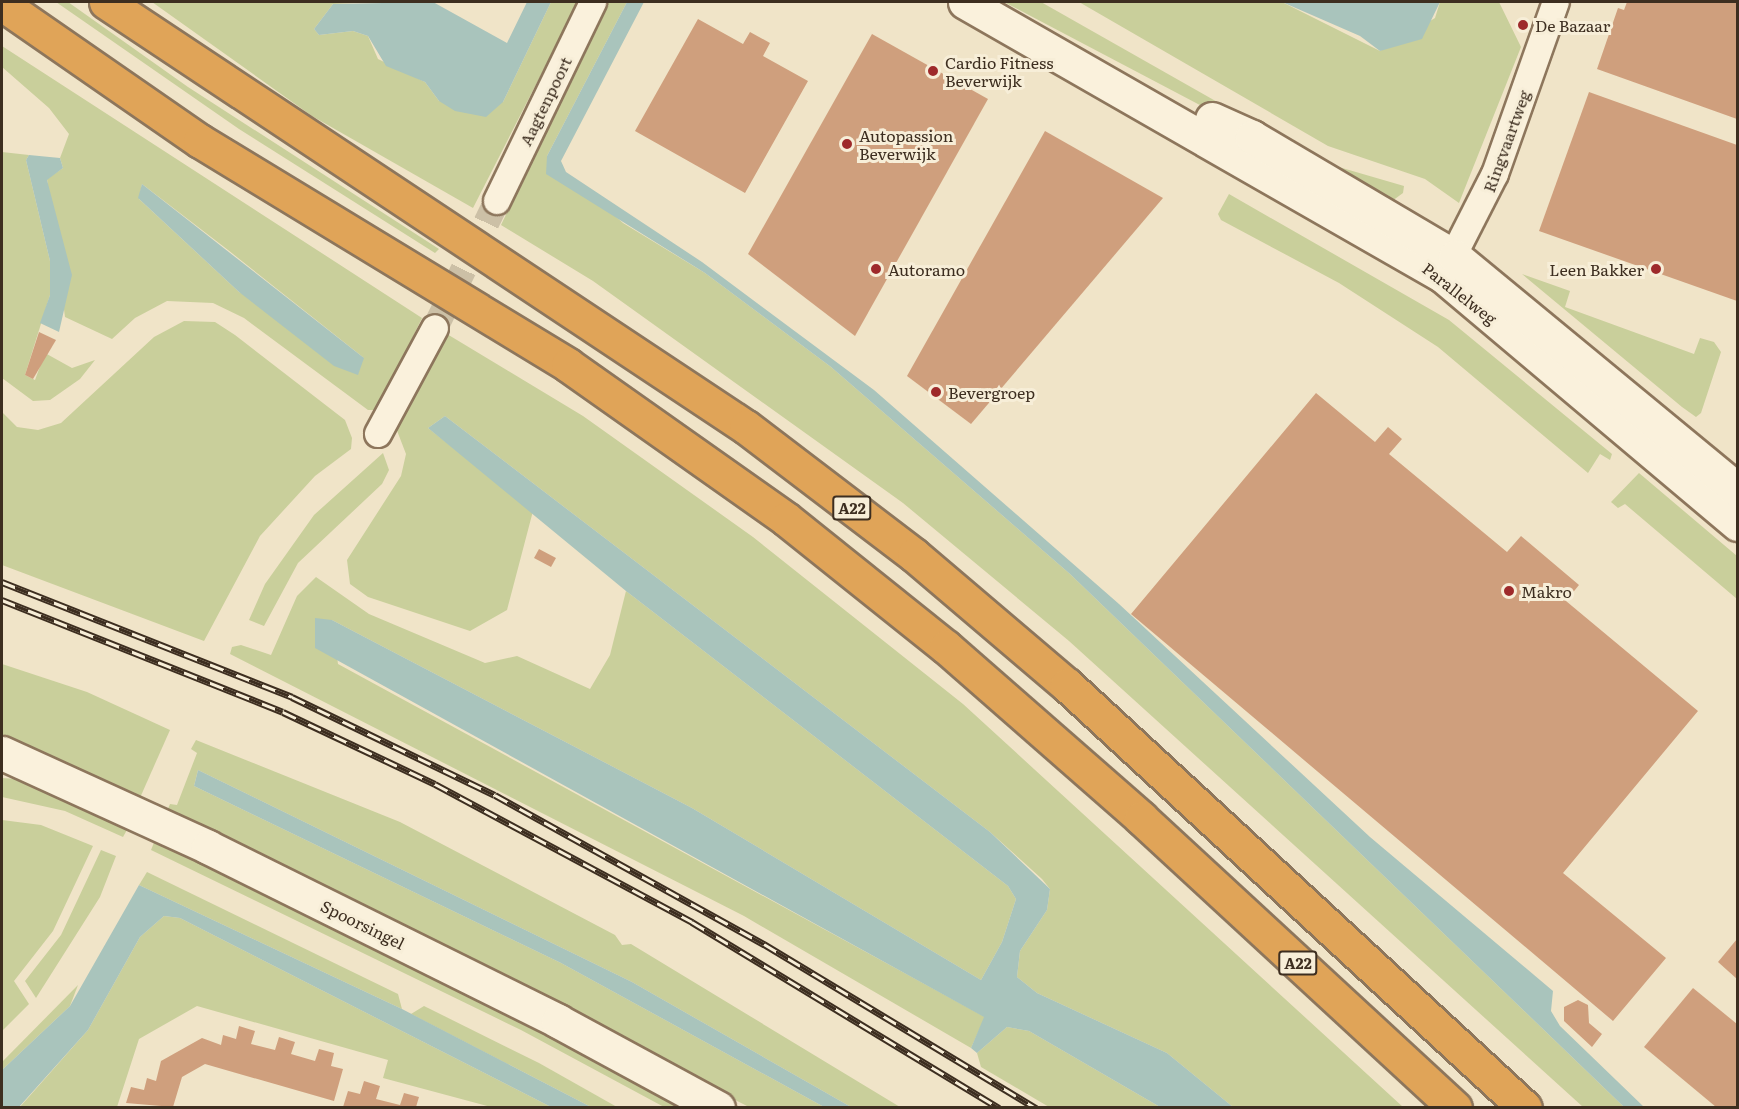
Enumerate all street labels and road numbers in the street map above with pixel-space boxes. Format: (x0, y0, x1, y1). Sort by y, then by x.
street label: Aagtenpoort (515, 53, 575, 149)
street label: Ringvaartweg (1479, 87, 1533, 195)
street label: Parallelweg (1419, 258, 1501, 328)
road number: A22 (831, 496, 873, 520)
street label: Spoorsingel (318, 895, 408, 953)
road number: A22 (1277, 951, 1319, 975)

